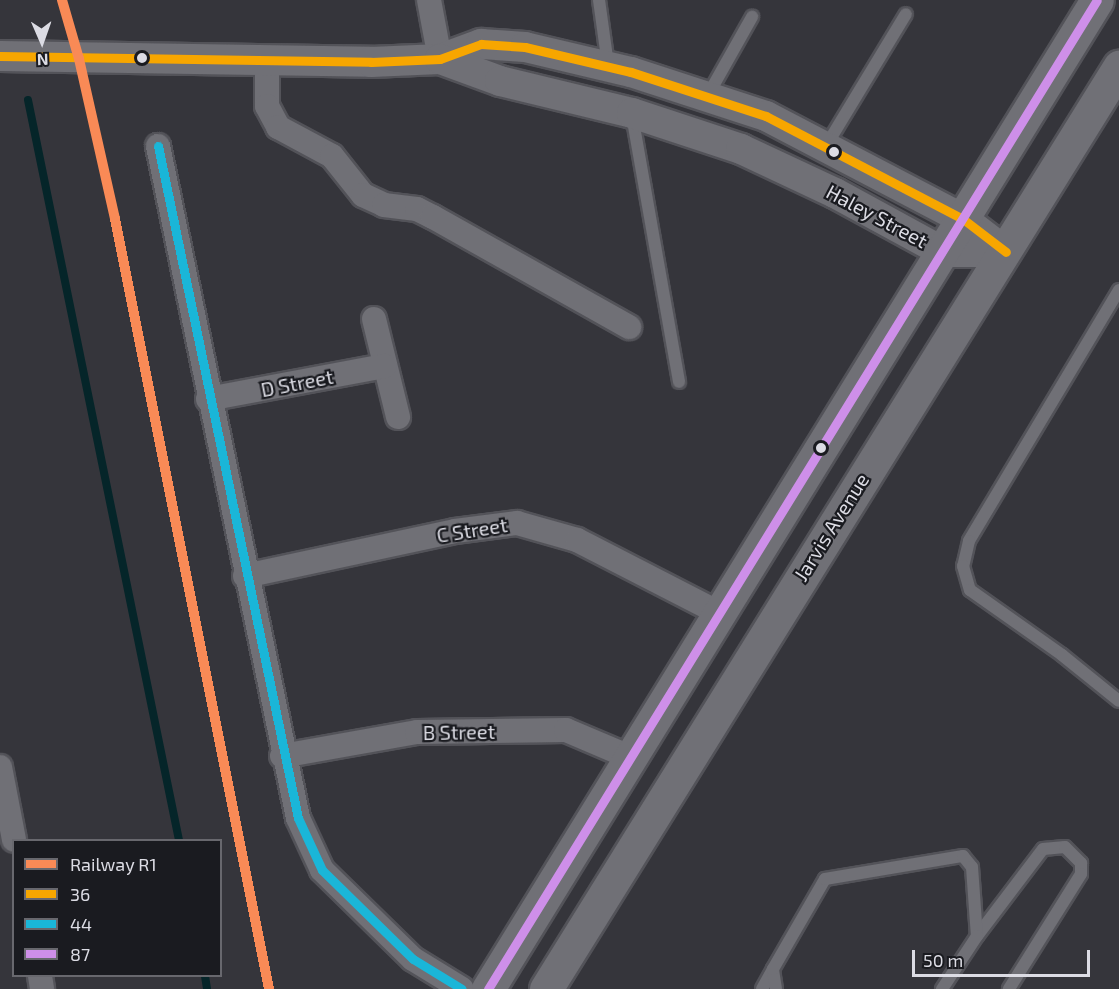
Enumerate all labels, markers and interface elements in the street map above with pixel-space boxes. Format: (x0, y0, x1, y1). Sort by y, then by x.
north arrow (12, 12, 72, 72)
text: N (37, 51, 49, 70)
unlabelled marker (136, 52, 148, 64)
unlabelled marker (828, 146, 840, 158)
street label: Haley Street (822, 179, 932, 253)
street label: D Street (259, 364, 335, 402)
unlabelled marker (815, 442, 827, 454)
street label: Jarvis Avenue (788, 468, 874, 586)
street label: C Street (435, 513, 509, 547)
street label: B Street (423, 719, 495, 745)
legend (12, 839, 222, 977)
text: Railway R1 (70, 853, 157, 875)
text: 36 (70, 883, 90, 905)
text: 44 (70, 913, 92, 935)
scale bar (915, 938, 1094, 976)
text: 87 (70, 943, 90, 965)
text: 50 m (923, 949, 963, 971)

